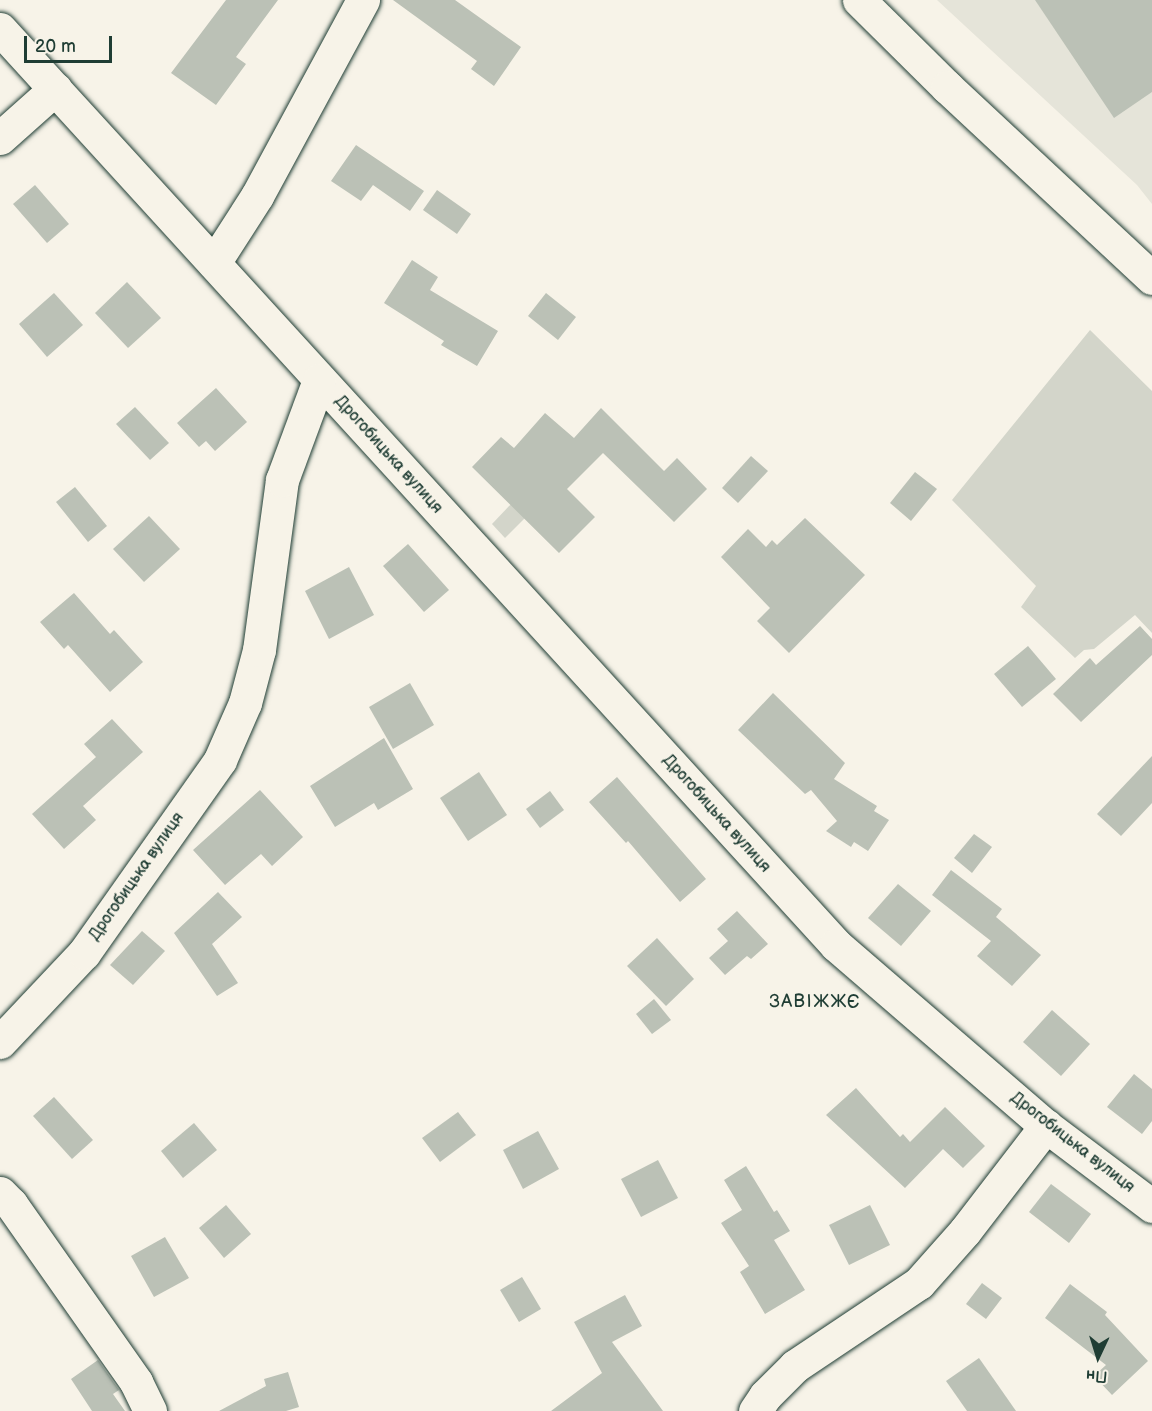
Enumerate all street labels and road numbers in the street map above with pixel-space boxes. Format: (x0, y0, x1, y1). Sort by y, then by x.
street label: Дрогобицька вулиця (330, 392, 446, 518)
street label: Дрогобицька вулиця (658, 751, 774, 877)
street label: Дрогобицька вулиця (86, 809, 188, 945)
street label: Дрогобицька вулиця (1006, 1089, 1138, 1197)

